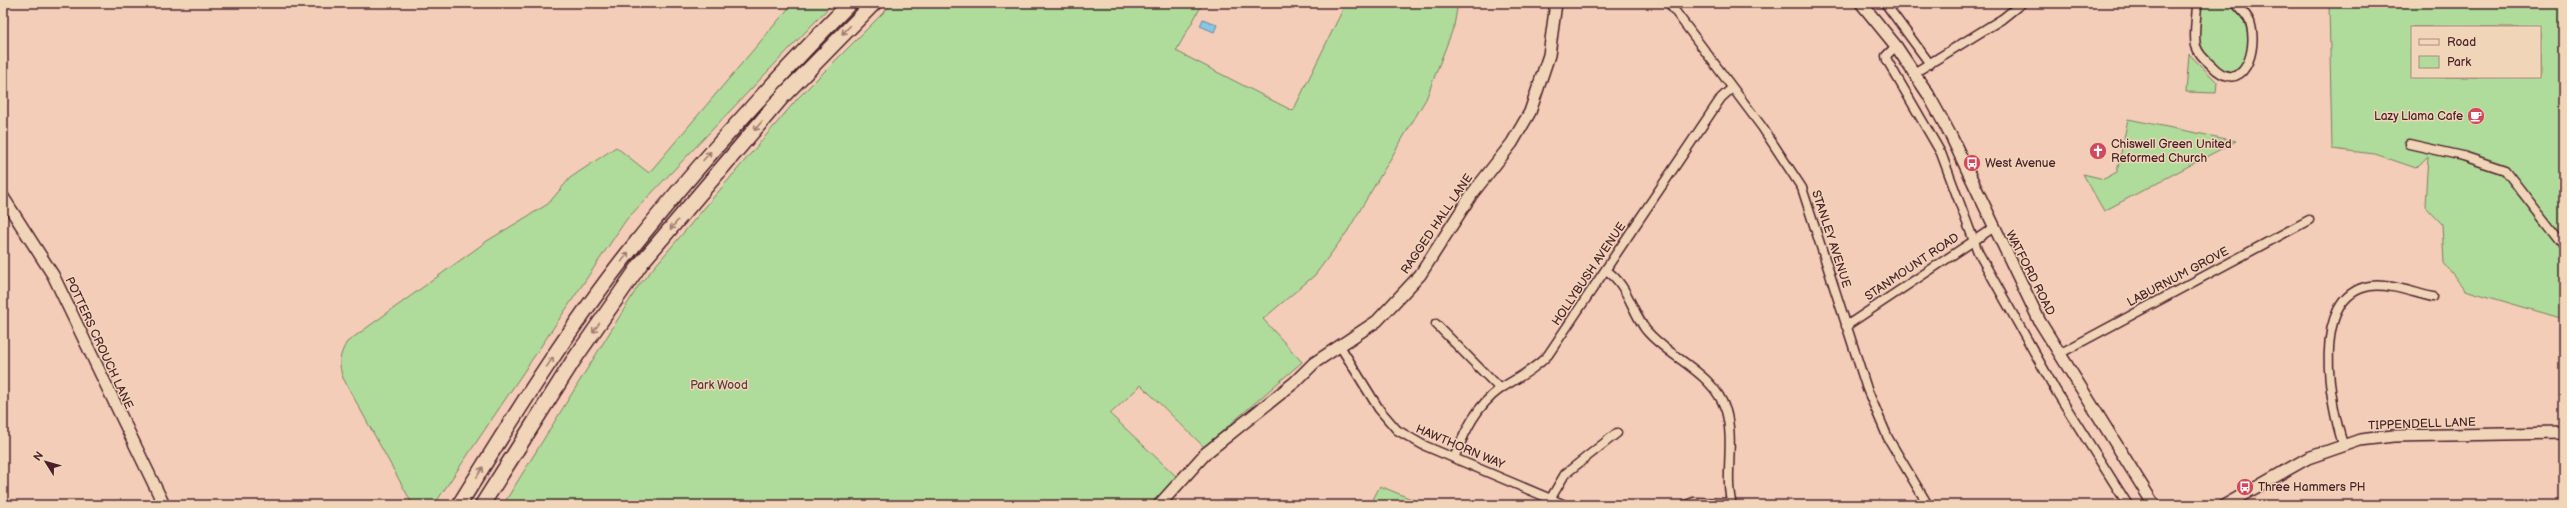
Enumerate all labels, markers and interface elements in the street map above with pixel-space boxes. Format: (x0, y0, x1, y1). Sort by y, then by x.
one-way arrow (841, 25, 851, 35)
legend (2411, 26, 2541, 78)
text: Road (2447, 35, 2476, 50)
text: Park (2447, 55, 2471, 70)
cafe icon: Lazy Llama Cafe (2466, 106, 2486, 126)
place label: Lazy Llama Cafe (2374, 109, 2463, 124)
one-way arrow (754, 120, 763, 130)
place label: Chiswell Green United Reformed Church (2111, 137, 2232, 166)
church icon: Chiswell Green United Reformed Church (2088, 141, 2108, 161)
one-way arrow (703, 151, 712, 161)
bus stop icon: West Avenue (1962, 153, 1982, 173)
place label: West Avenue (1985, 156, 2056, 171)
street label: RAGGED HALL LANE (1398, 171, 1476, 277)
street label: STANLEY AVENUE (1808, 188, 1854, 290)
one-way arrow (669, 219, 678, 230)
street label: HOLLYBUSH AVENUE (1549, 219, 1629, 328)
street label: WATFORD ROAD (2002, 228, 2058, 318)
street label: STANMOUNT ROAD (1862, 230, 1962, 304)
street label: LABURNUM GROVE (2125, 244, 2231, 310)
one-way arrow (621, 251, 629, 262)
street label: POTTERS CROUCH LANE (62, 274, 136, 412)
one-way arrow (592, 323, 600, 334)
one-way arrow (546, 357, 554, 368)
park label: Park Wood (690, 378, 748, 393)
street label: TIPPENDELL LANE (2368, 415, 2476, 433)
street label: HAWTHORN WAY (1413, 422, 1508, 473)
north arrow (26, 442, 66, 482)
text: N (31, 449, 46, 463)
one-way arrow (476, 466, 484, 478)
bus stop icon: Three Hammers PH (2235, 477, 2255, 497)
place label: Three Hammers PH (2258, 480, 2365, 495)

